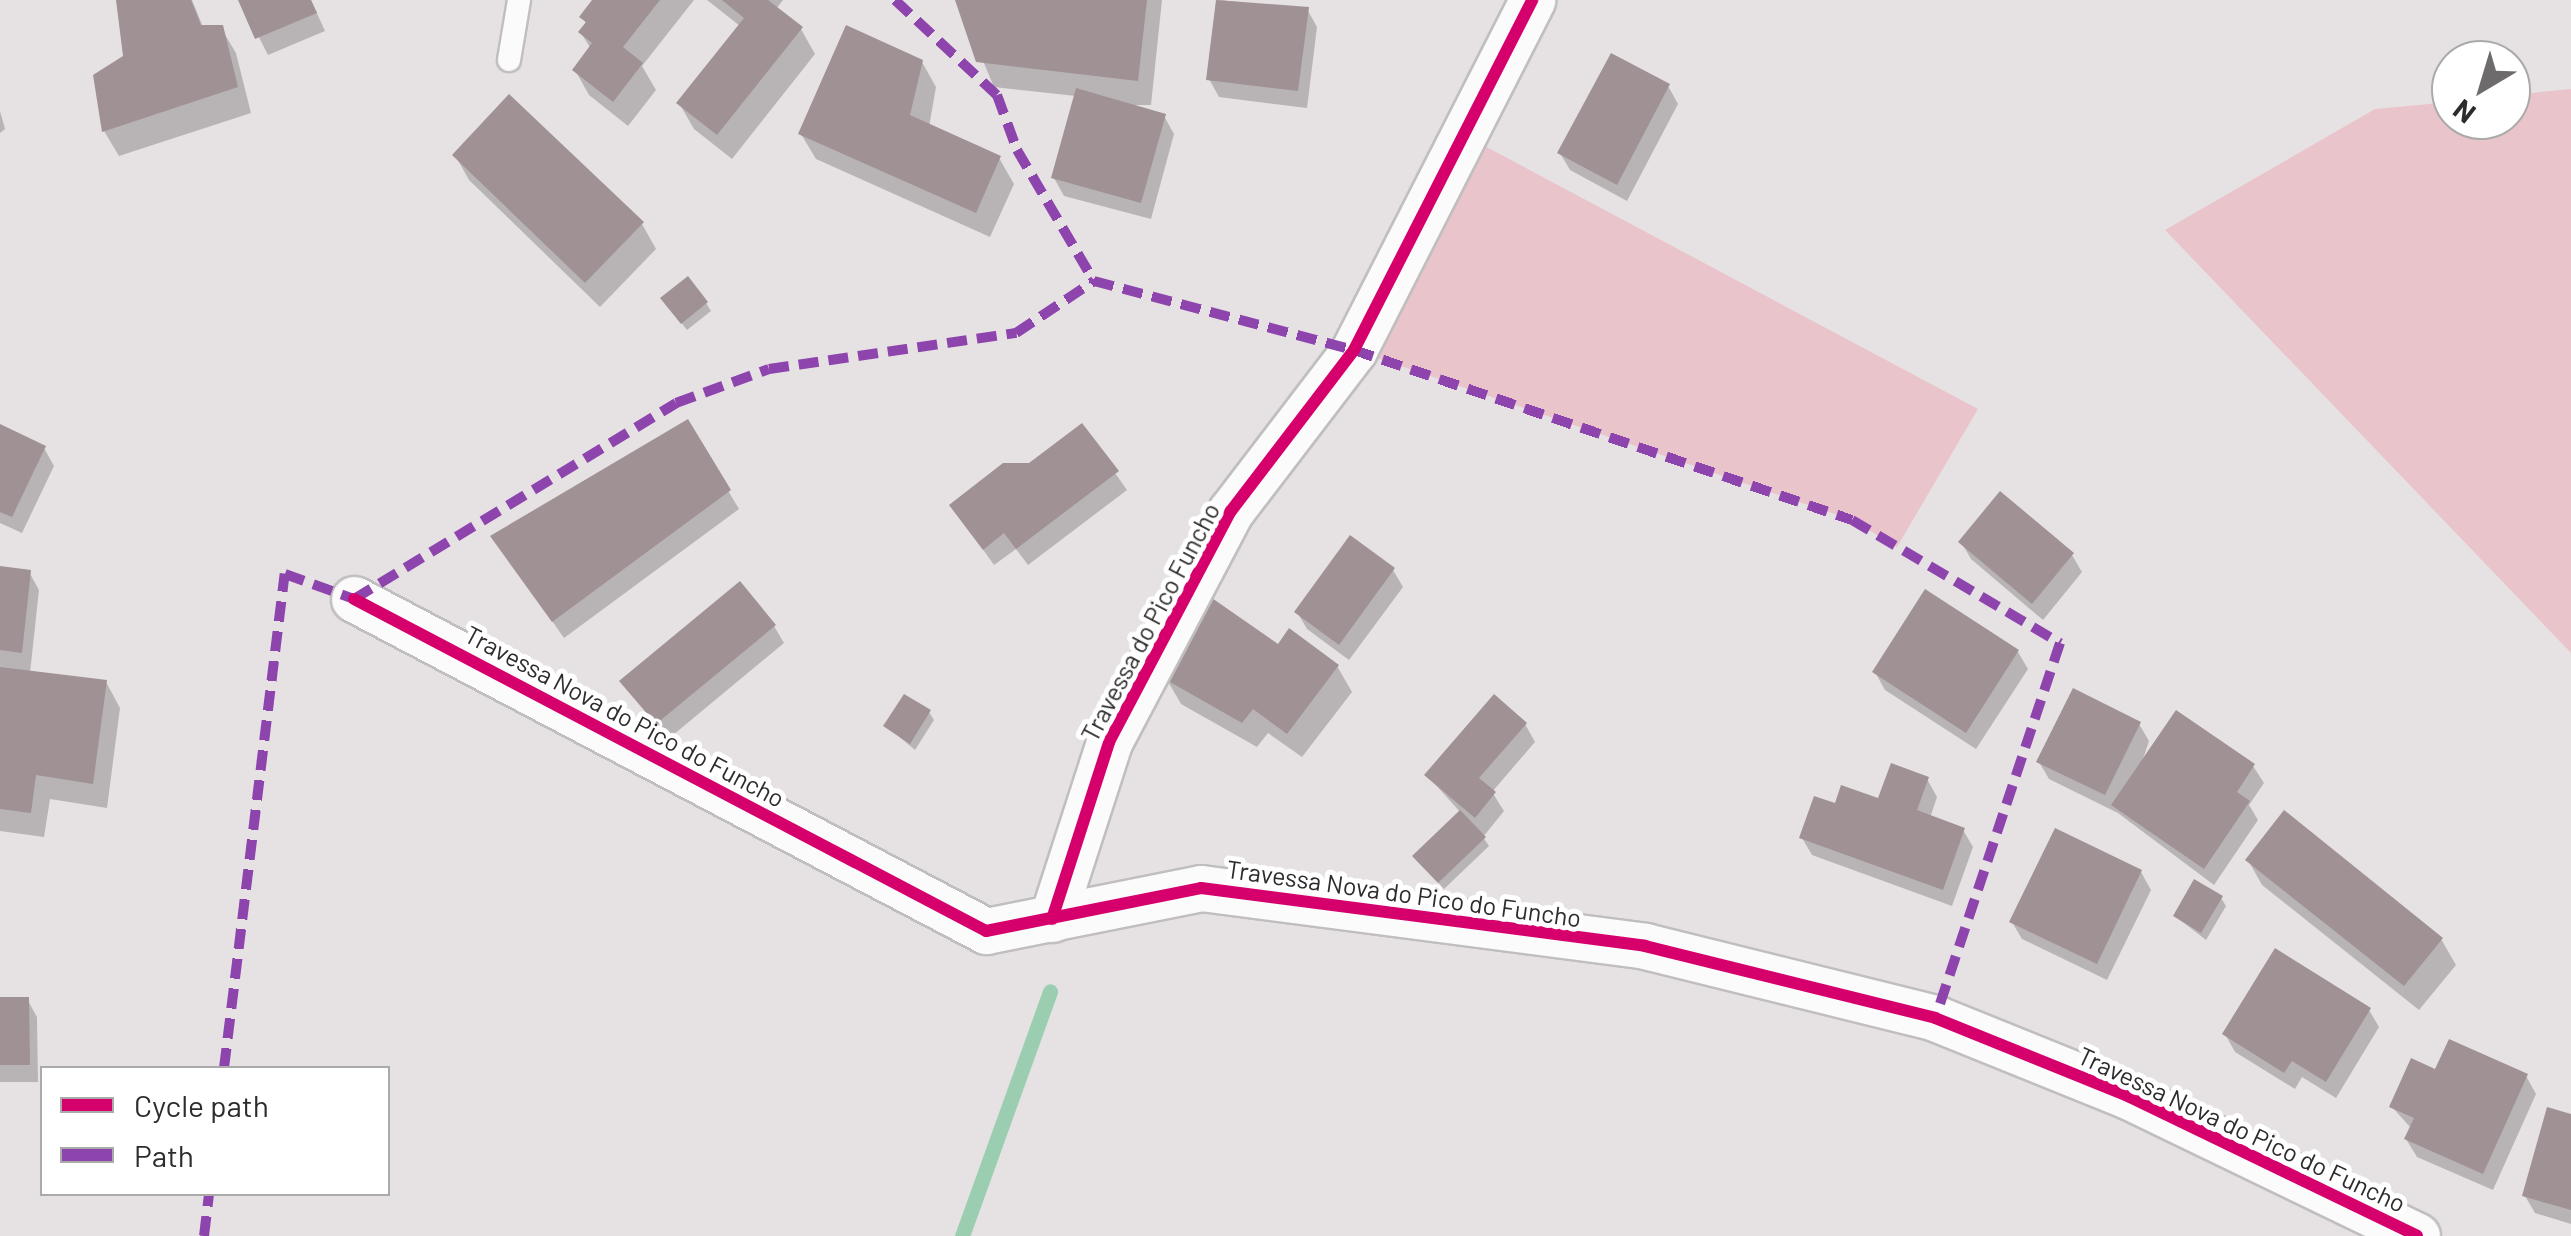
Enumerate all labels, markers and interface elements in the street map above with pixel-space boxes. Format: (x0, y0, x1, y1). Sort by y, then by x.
north arrow (2431, 40, 2531, 140)
text: N (2446, 93, 2482, 131)
street label: Travessa do Pico Funcho (1074, 498, 1226, 746)
street label: Travessa Nova do Pico do Funcho (460, 619, 790, 813)
street label: Travessa Nova do Pico do Funcho (1225, 853, 1583, 933)
street label: Travessa Nova do Pico do Funcho (2074, 1040, 2410, 1218)
legend (40, 1066, 390, 1196)
text: Cycle path (134, 1087, 269, 1123)
text: Path (134, 1137, 194, 1173)

